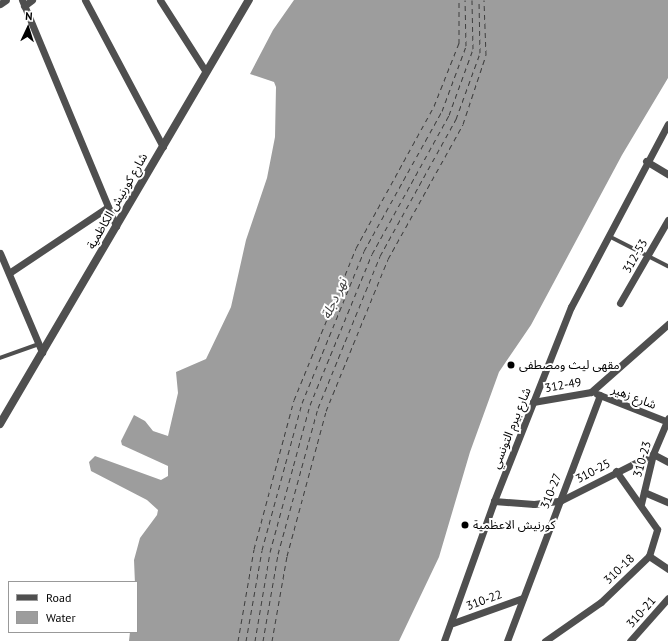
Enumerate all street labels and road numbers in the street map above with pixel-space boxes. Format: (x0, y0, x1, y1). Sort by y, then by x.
street label: شارع كورنيش الكاظمية (84, 150, 150, 252)
street label: 312-53 (620, 236, 650, 276)
street label: 312-49 (544, 375, 582, 395)
street label: شارع زهير (610, 382, 658, 412)
street label: شارع بيرم التونسي (488, 385, 534, 471)
street label: 310-23 (630, 439, 654, 479)
street label: 310-25 (573, 456, 613, 486)
street label: 310-27 (537, 471, 565, 511)
street label: 310-18 (601, 551, 637, 587)
street label: 310-22 (464, 587, 504, 613)
street label: 310-21 (623, 593, 659, 631)

